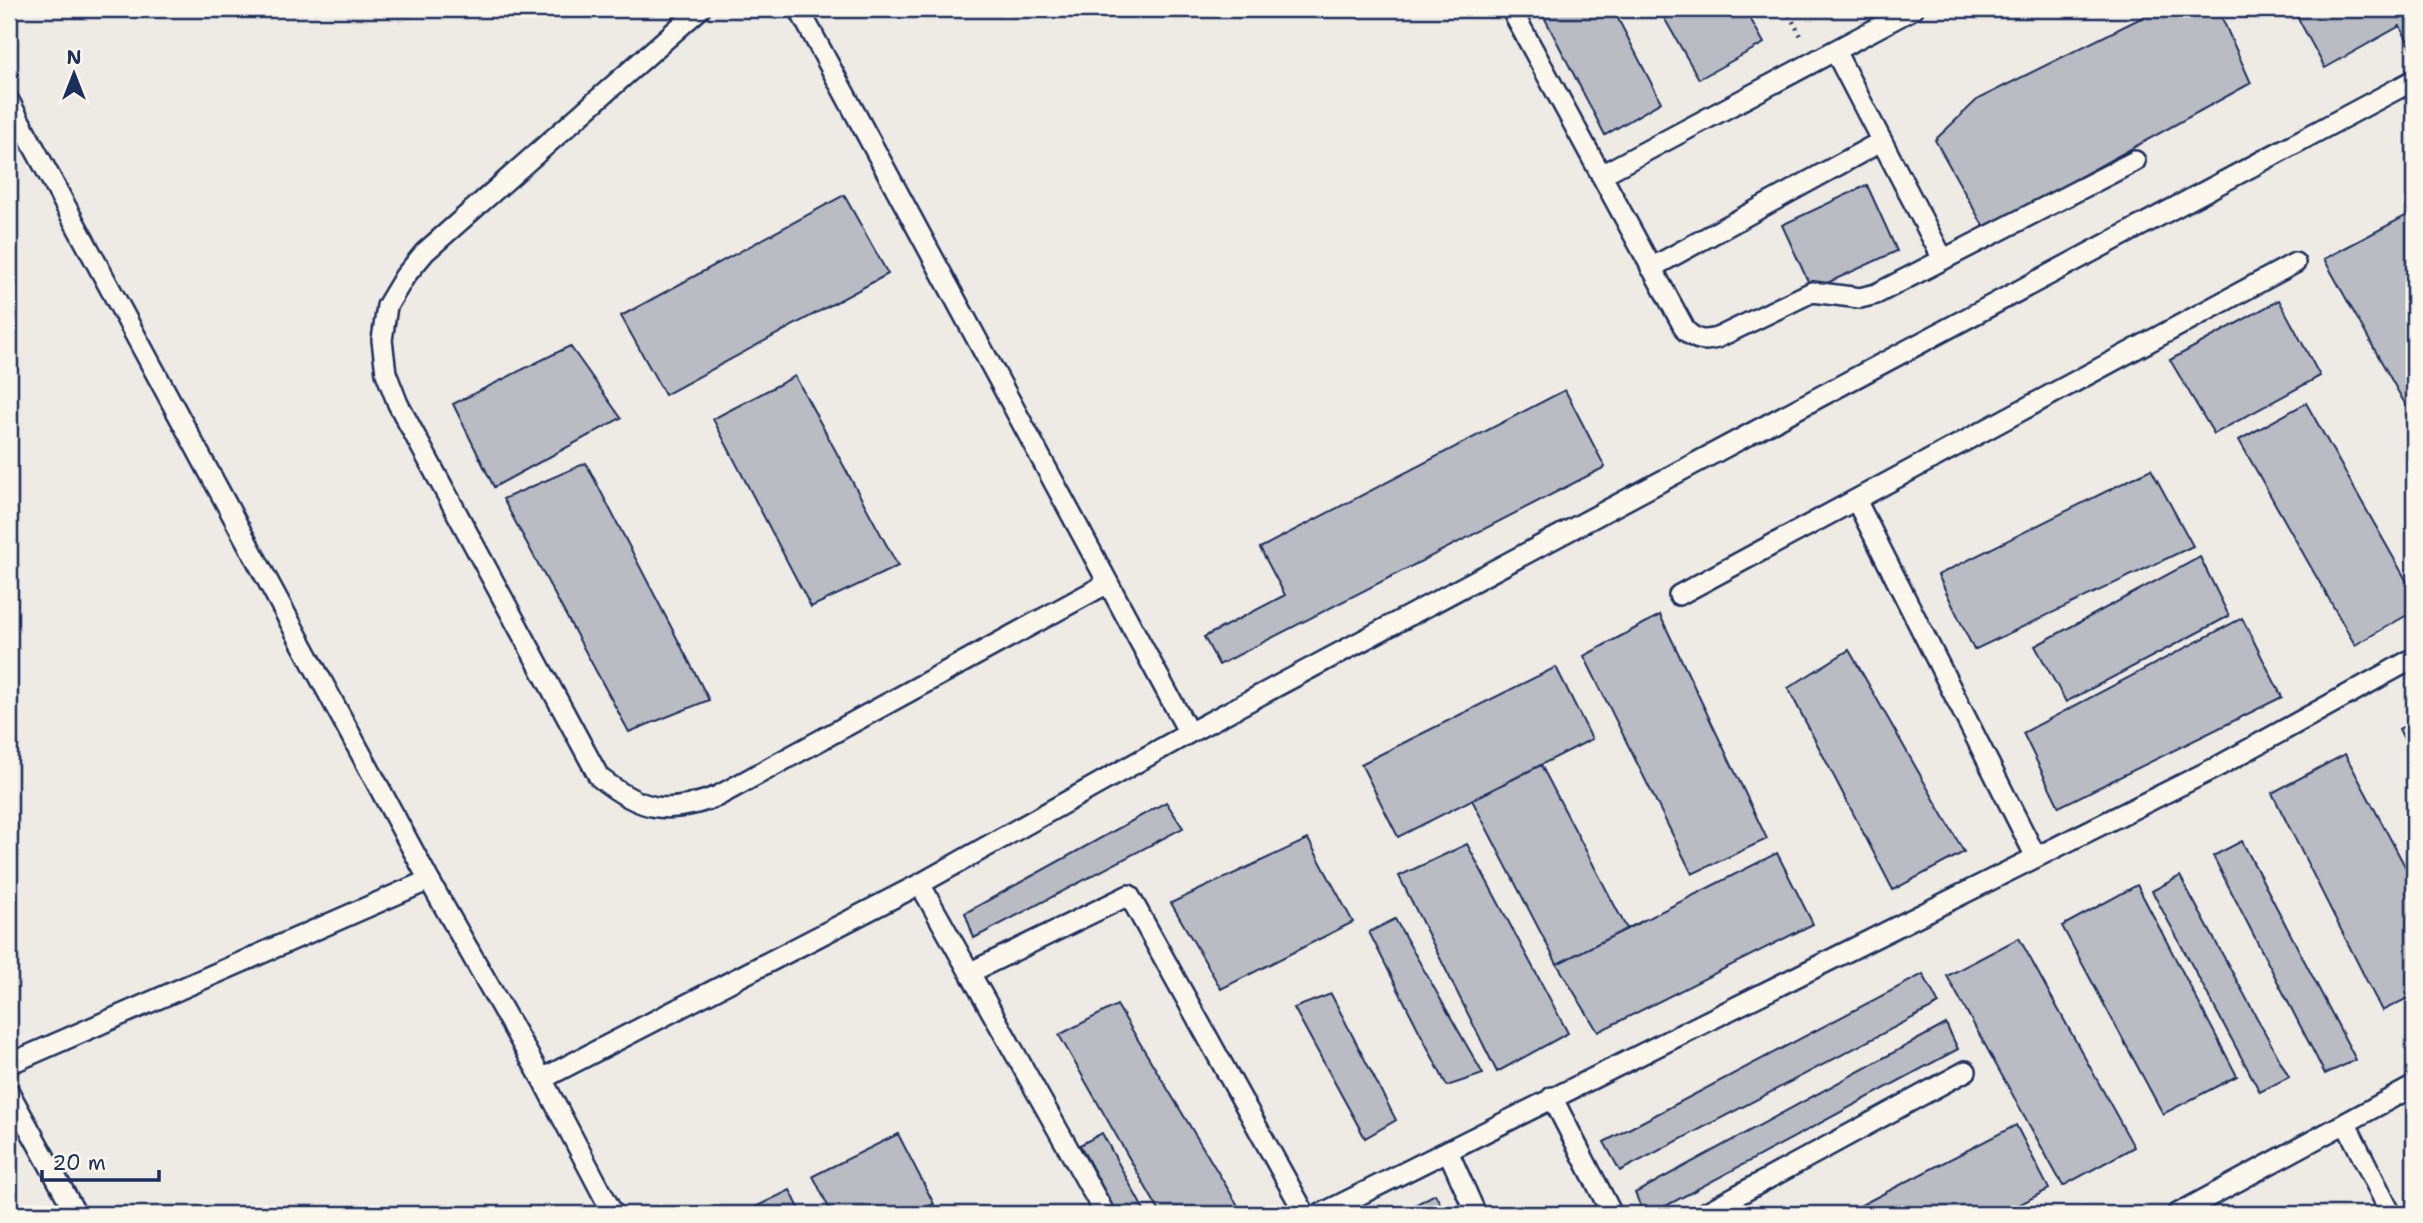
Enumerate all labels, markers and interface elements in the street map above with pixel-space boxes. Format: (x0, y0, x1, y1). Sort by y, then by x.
north arrow (38, 38, 108, 108)
text: N (66, 45, 82, 70)
scale bar (42, 1139, 159, 1183)
text: 20 m (52, 1149, 106, 1177)

